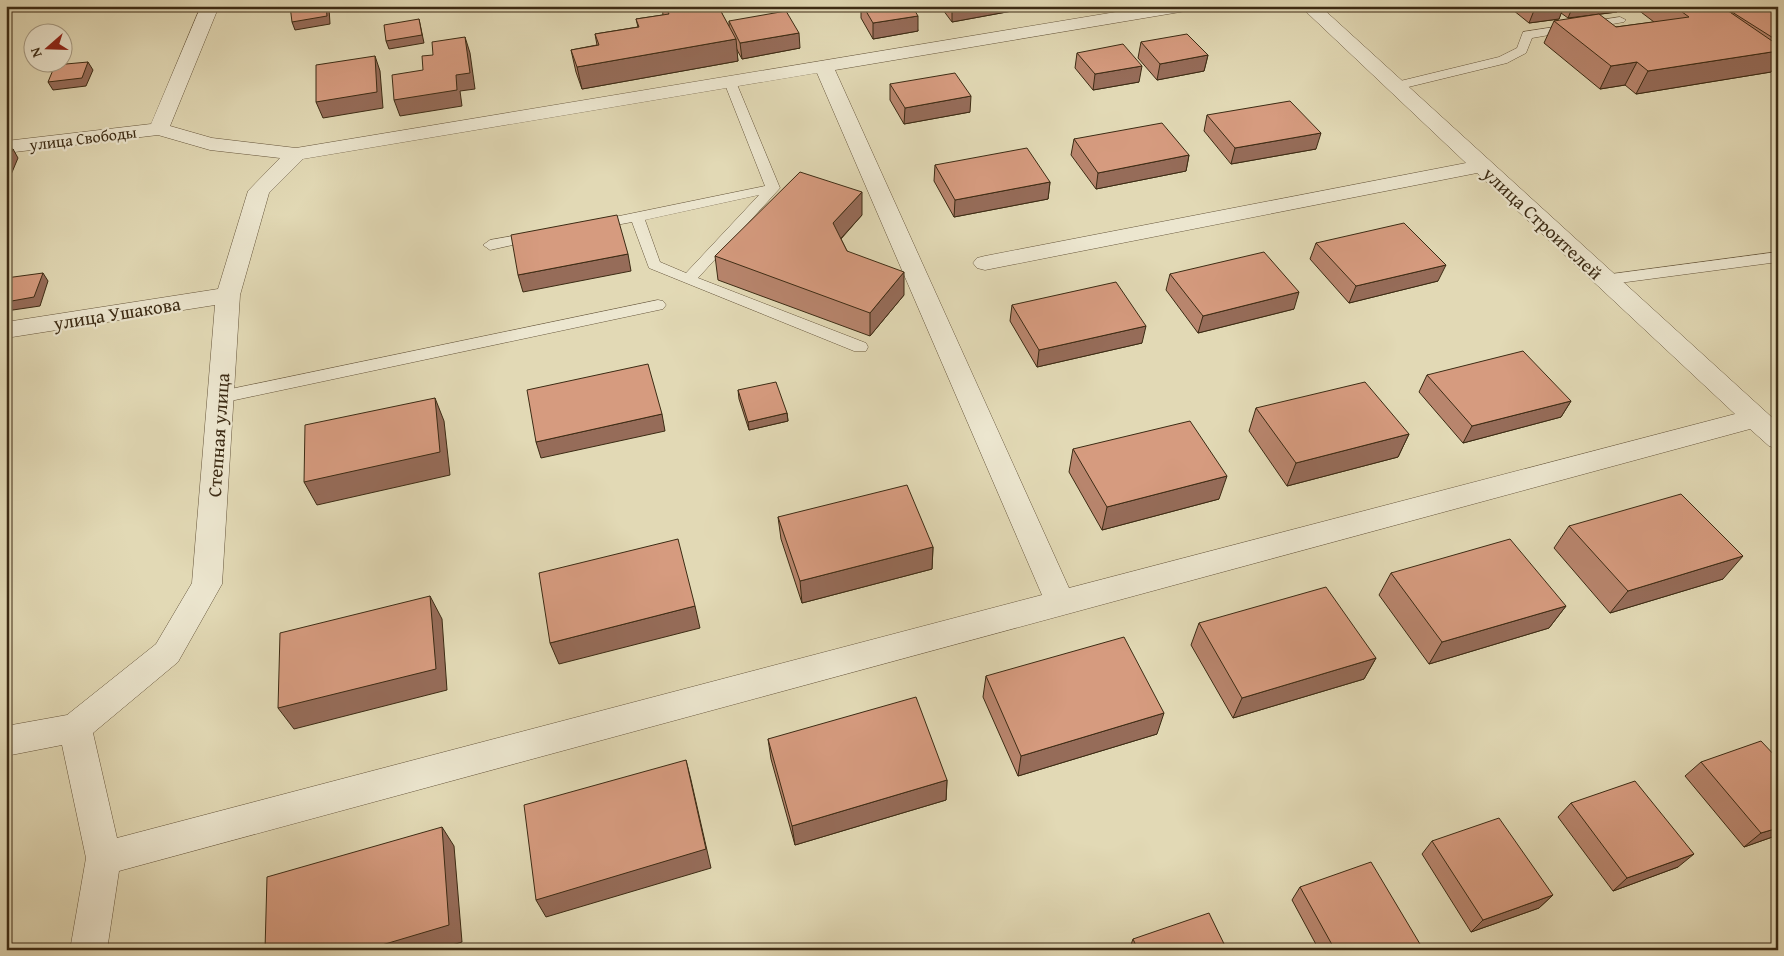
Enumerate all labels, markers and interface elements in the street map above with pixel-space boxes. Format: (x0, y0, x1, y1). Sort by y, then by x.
north arrow (22, 22, 72, 72)
text: N (25, 44, 47, 60)
street label: улица Свободы (27, 120, 138, 157)
street label: улица Строителей (1476, 159, 1609, 286)
street label: улица Ушакова (50, 289, 183, 337)
street label: Степная улица (200, 372, 236, 498)

